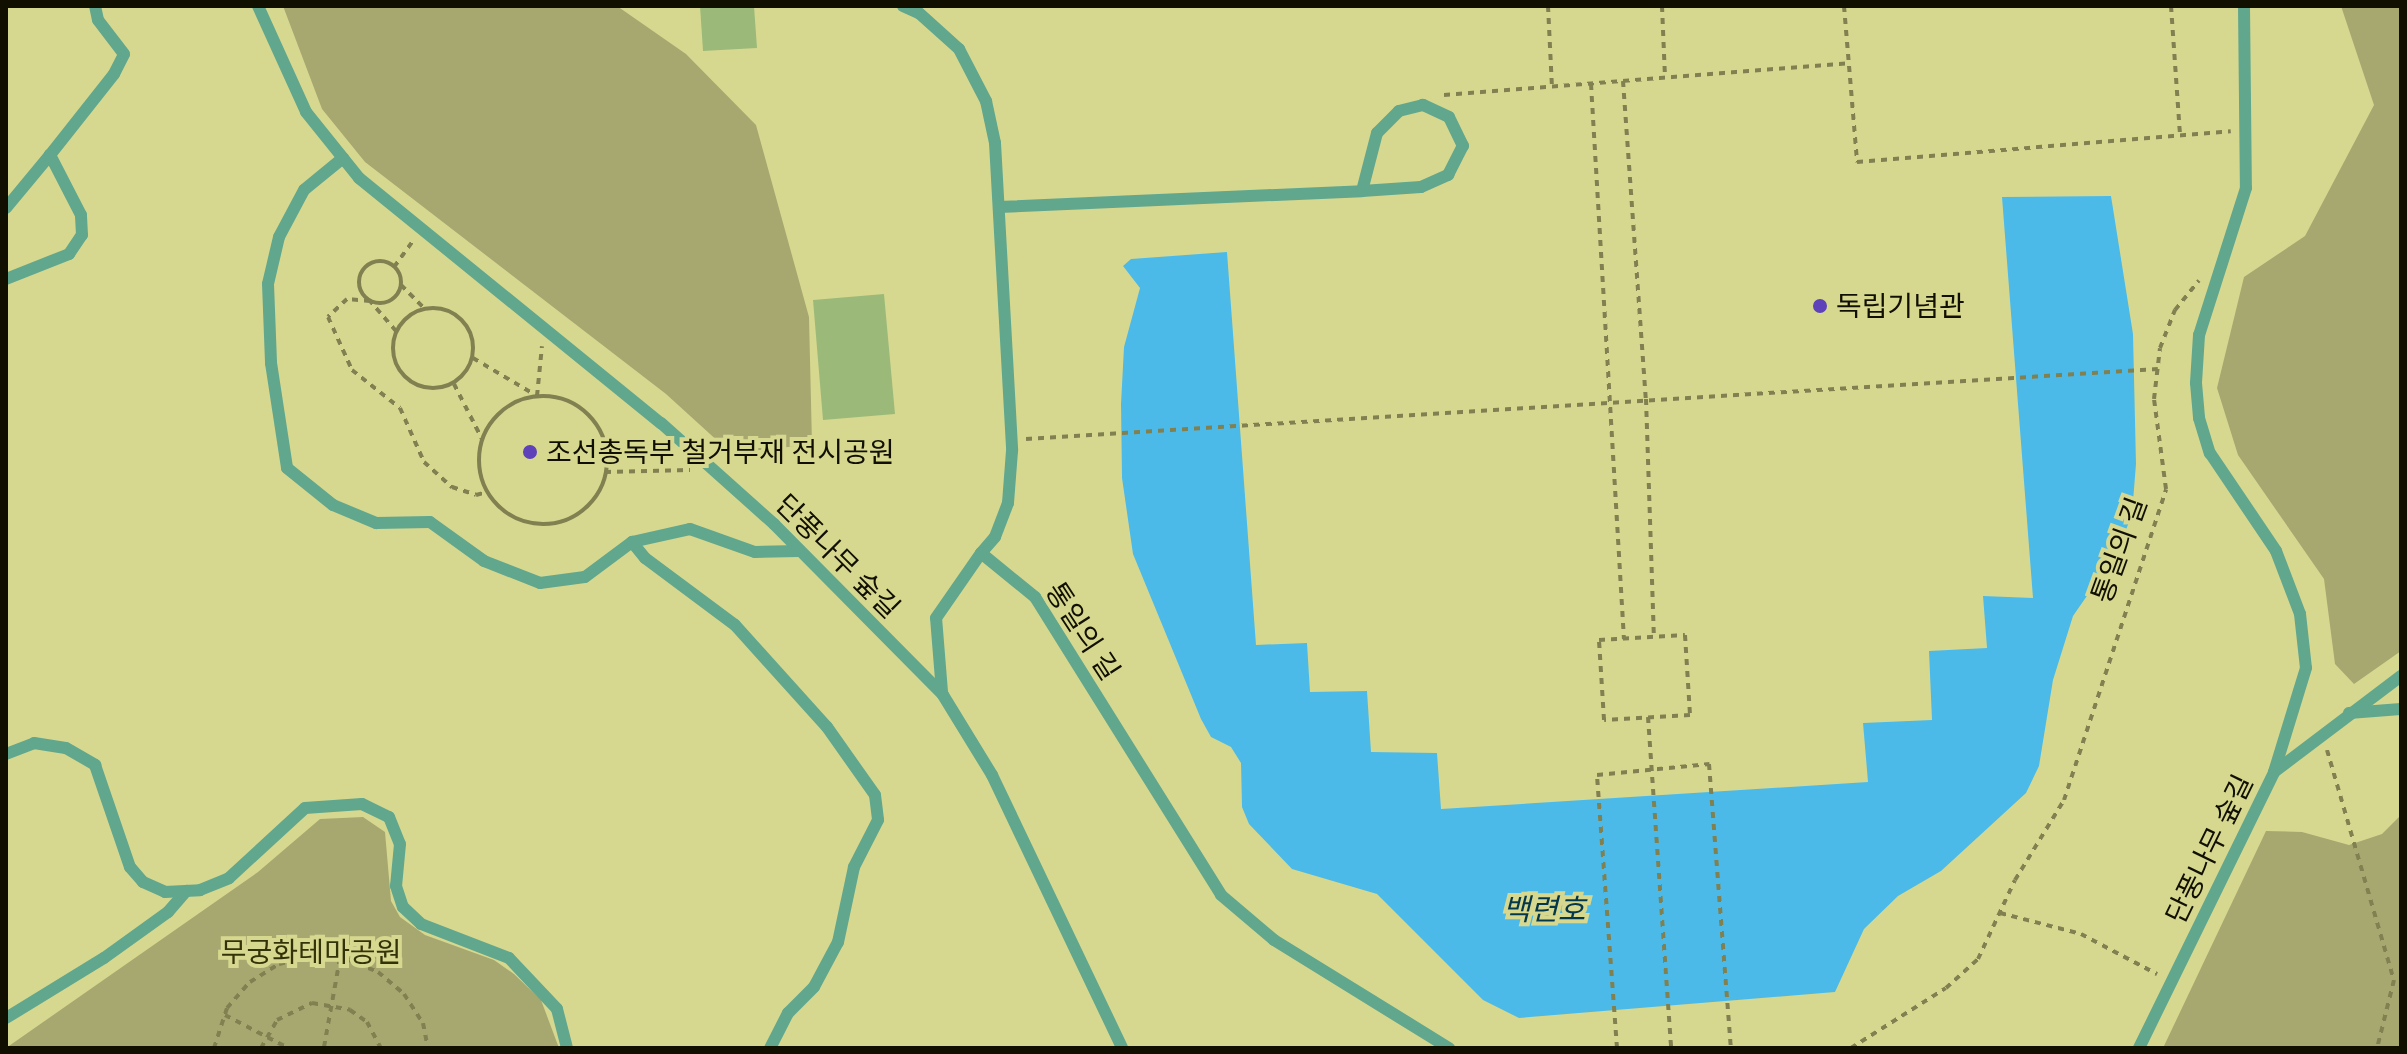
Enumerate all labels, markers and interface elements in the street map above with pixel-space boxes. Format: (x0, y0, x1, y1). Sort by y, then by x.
place label: 독립기념관 (1836, 289, 1965, 323)
marker: 독립기념관 (1811, 297, 1829, 315)
place label: 조선총독부 철거부재 전시공원 (546, 435, 894, 469)
marker: 조선총독부 철거부재 전시공원 (521, 443, 539, 461)
street label: 단풍나무 숲길 (769, 487, 907, 625)
street label: 통일의 길 (2084, 493, 2154, 607)
street label: 통일의 길 (1039, 576, 1127, 686)
street label: 단풍나무 숲길 (2159, 769, 2259, 929)
water label: 백련호 (1503, 891, 1585, 927)
park label: 무궁화테마공원 (221, 935, 401, 969)

